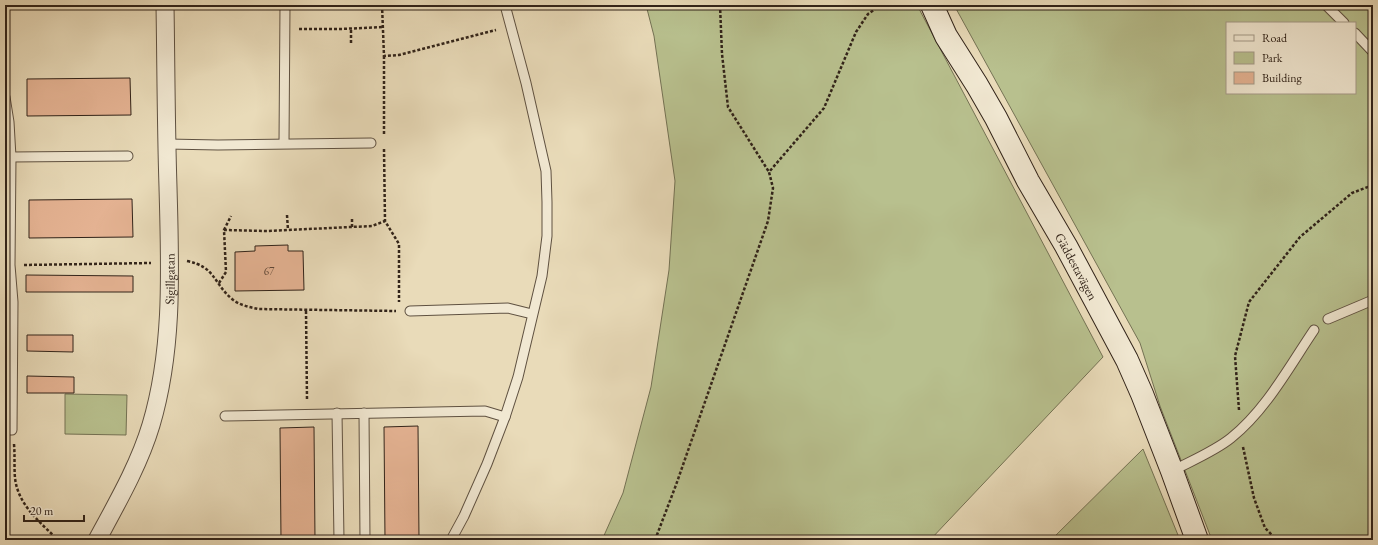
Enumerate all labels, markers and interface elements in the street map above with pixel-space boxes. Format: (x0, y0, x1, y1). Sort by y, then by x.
legend (1226, 22, 1356, 94)
text: Road (1262, 30, 1288, 46)
text: Park (1262, 50, 1283, 66)
text: Building (1262, 70, 1303, 86)
street label: Gäddestavägen (1051, 229, 1102, 303)
street label: Sigillgatan (160, 253, 178, 305)
house number: 67 (264, 264, 275, 278)
scale bar (24, 497, 84, 523)
text: 20 m (30, 503, 54, 519)

